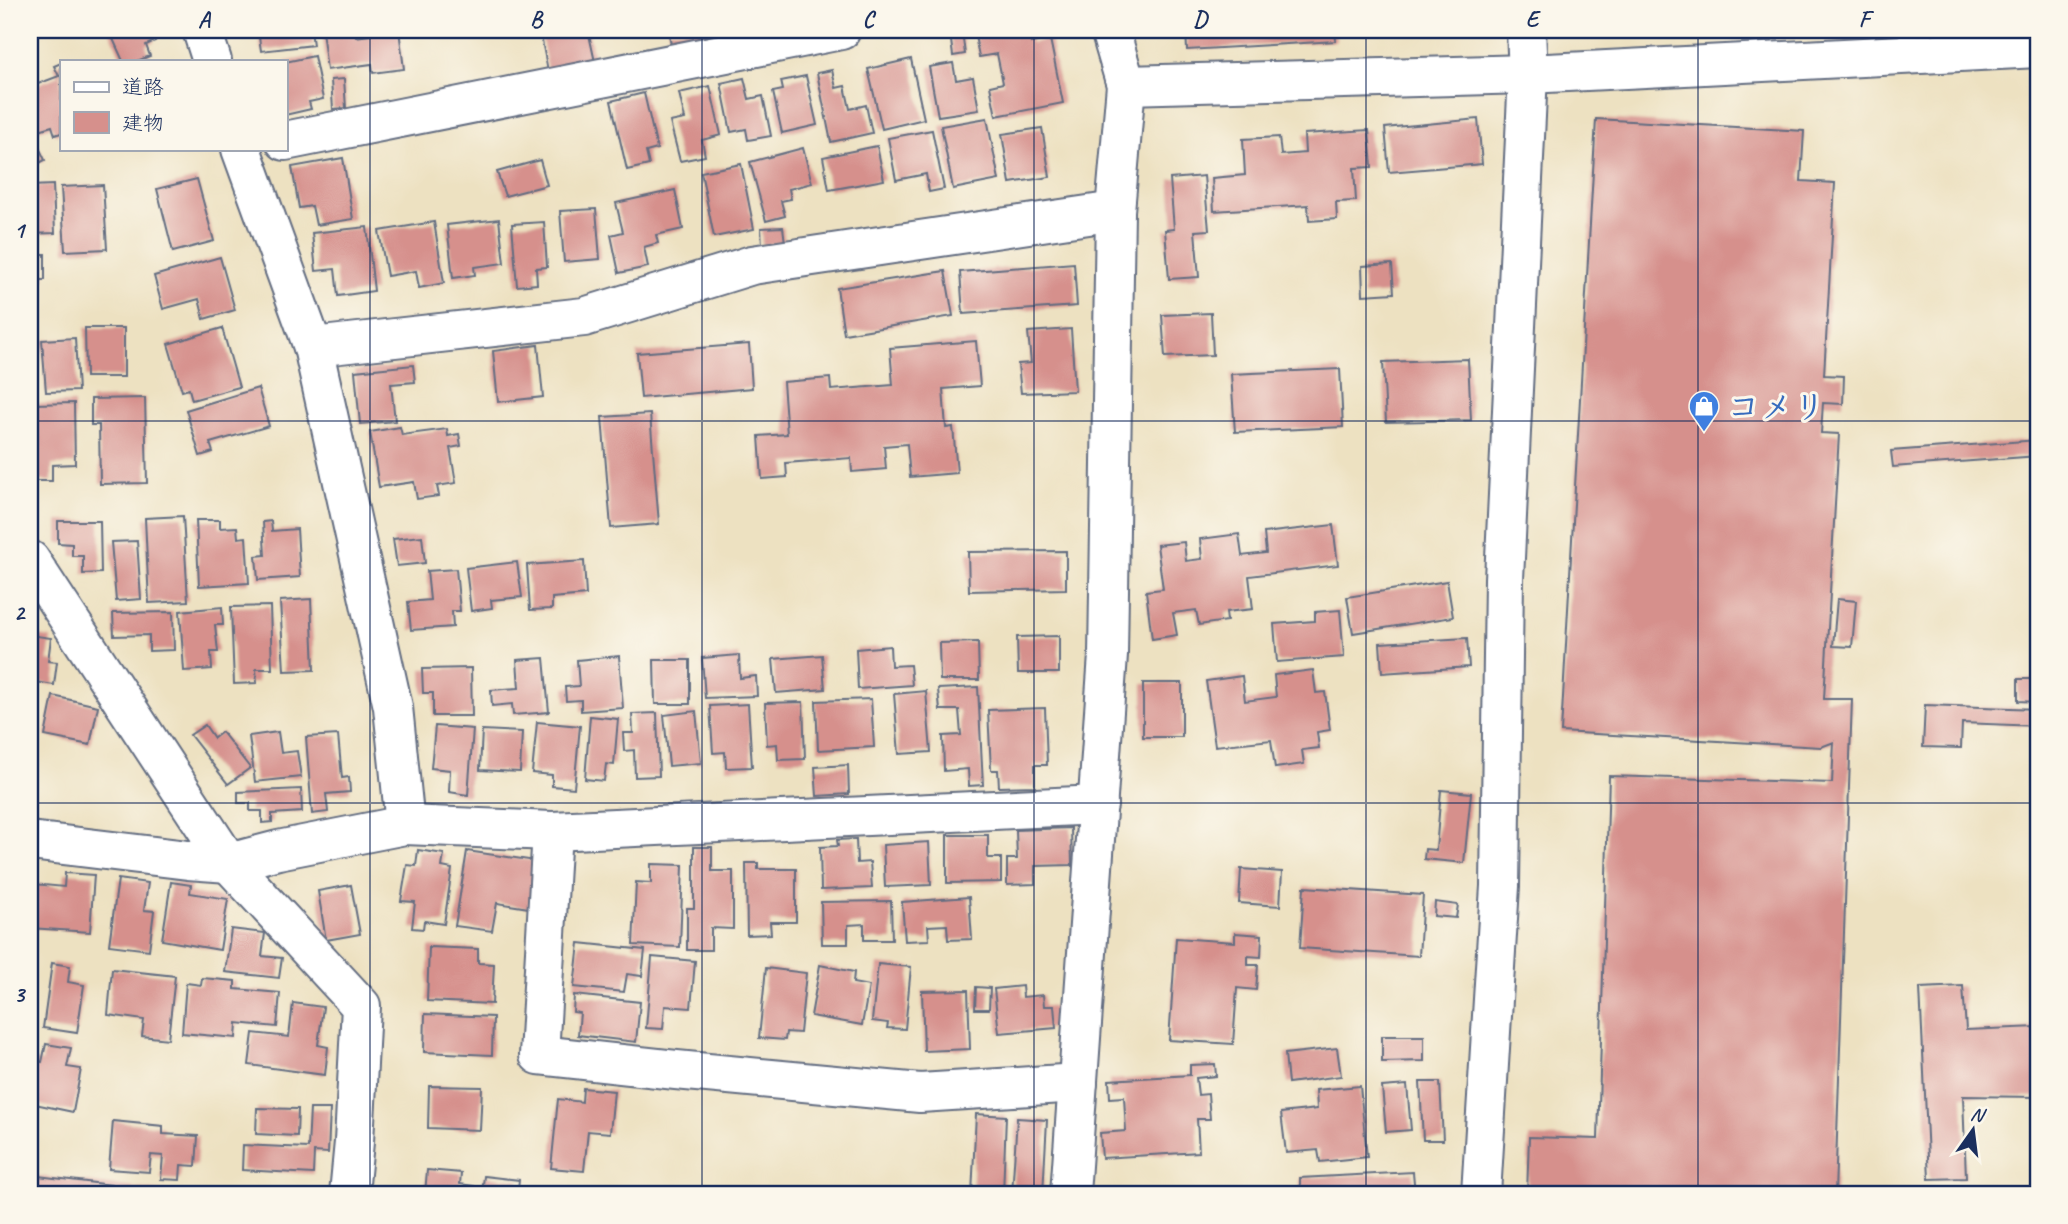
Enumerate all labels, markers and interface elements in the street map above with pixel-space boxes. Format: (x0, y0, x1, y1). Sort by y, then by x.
text: A (198, 5, 212, 34)
text: B (530, 5, 544, 34)
text: C (863, 5, 877, 34)
text: D (1193, 5, 1209, 34)
text: E (1526, 5, 1542, 34)
text: F (1859, 5, 1875, 34)
legend (60, 60, 287, 150)
text: 道路 (122, 74, 164, 100)
text: 建物 (122, 110, 164, 136)
text: 1 (14, 216, 27, 245)
place label: コメリ (1727, 386, 1826, 428)
shop icon: コメリ (1687, 389, 1721, 433)
text: 2 (14, 598, 27, 627)
text: 3 (14, 980, 27, 1009)
north arrow (1938, 1094, 2008, 1164)
text: N (1968, 1101, 1989, 1128)

